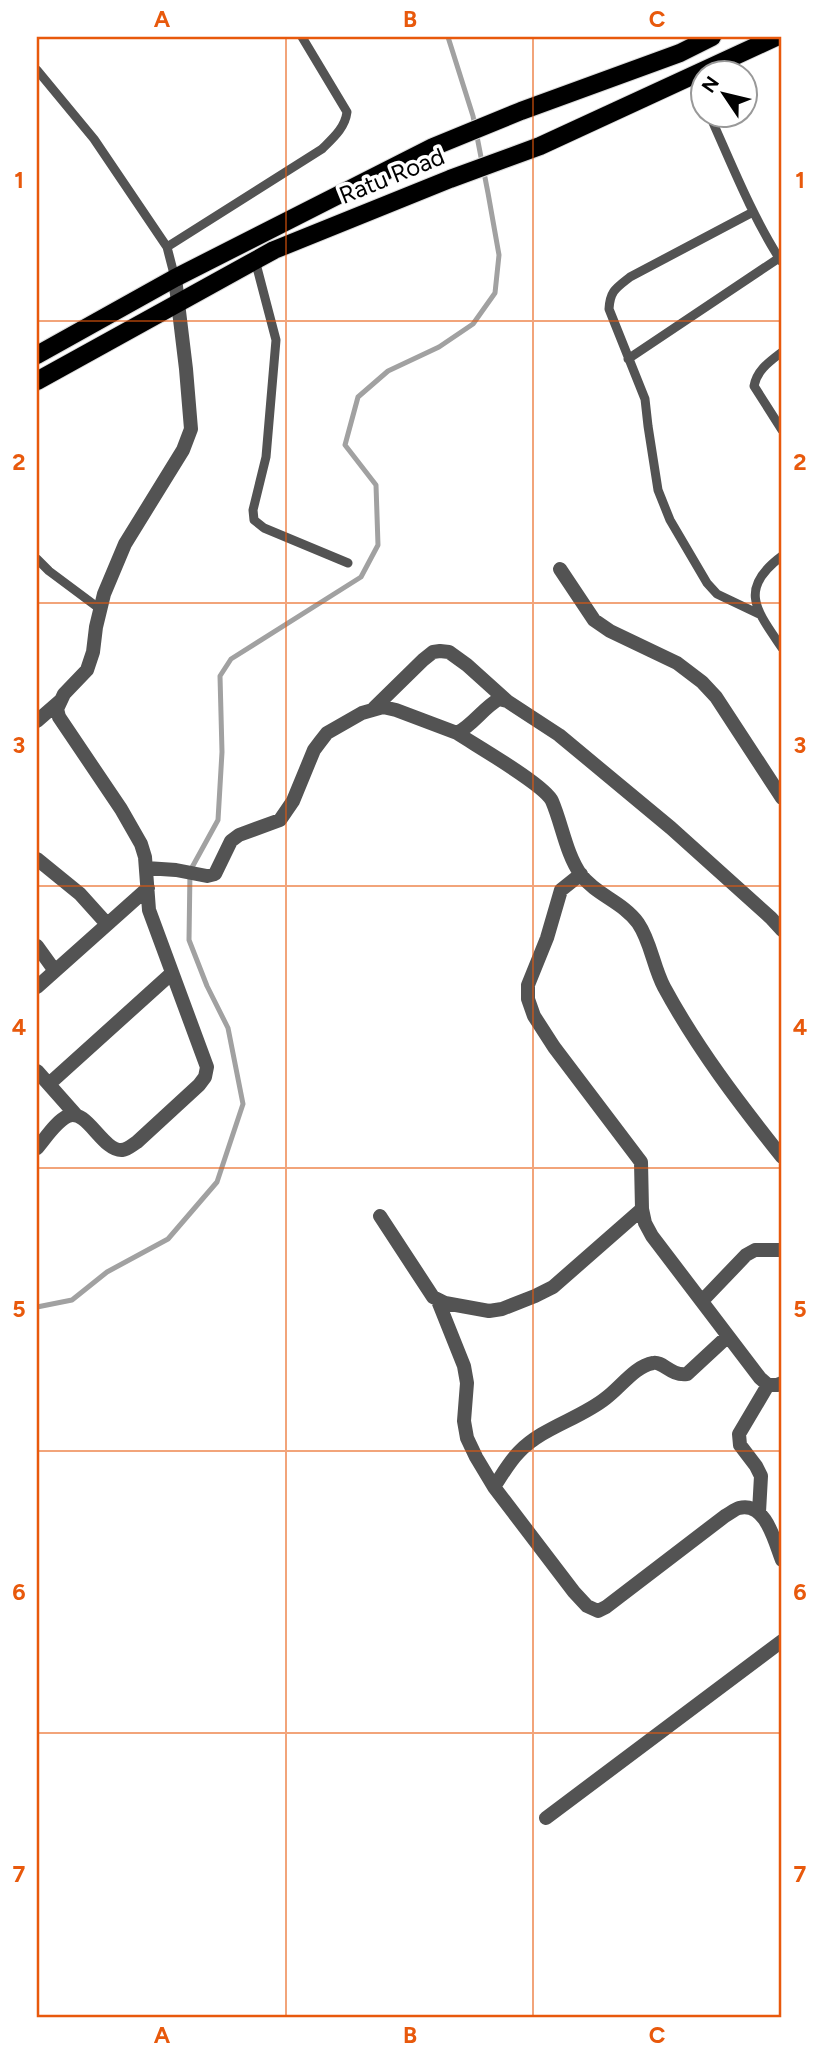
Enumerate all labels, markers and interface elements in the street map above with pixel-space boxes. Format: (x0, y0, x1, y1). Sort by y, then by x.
text: A (154, 5, 171, 33)
text: B (403, 5, 417, 33)
text: C (649, 5, 666, 33)
north arrow (690, 60, 760, 130)
text: N (697, 72, 724, 97)
street label: Ratu Road (335, 141, 449, 210)
text: 1 (14, 166, 24, 194)
text: 1 (795, 166, 805, 194)
text: 2 (12, 448, 26, 476)
text: 2 (793, 448, 807, 476)
text: 3 (13, 731, 25, 759)
text: 3 (794, 731, 806, 759)
text: 4 (12, 1013, 26, 1041)
text: 4 (793, 1013, 807, 1041)
text: 5 (12, 1295, 26, 1323)
text: 5 (793, 1295, 807, 1323)
text: 6 (12, 1578, 26, 1606)
text: 6 (793, 1578, 807, 1606)
text: 7 (13, 1860, 26, 1888)
text: 7 (794, 1860, 807, 1888)
text: A (154, 2021, 171, 2049)
text: B (403, 2021, 417, 2049)
text: C (649, 2021, 666, 2049)

